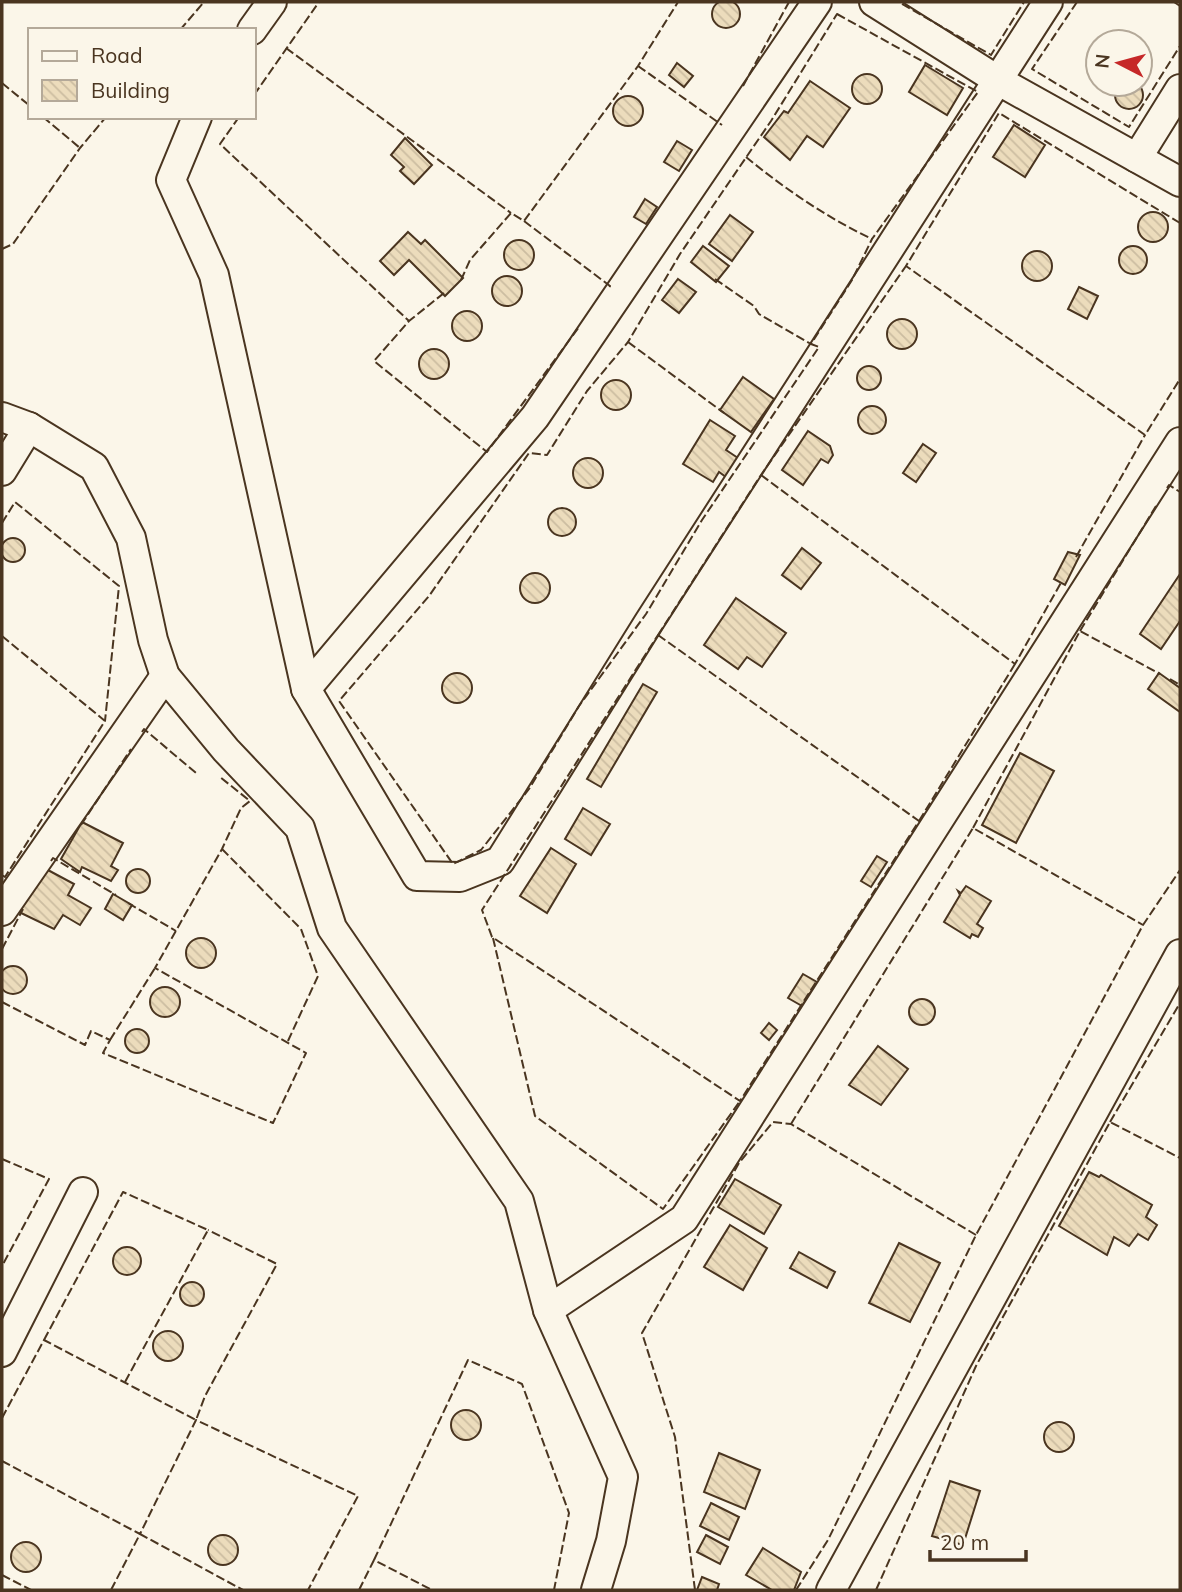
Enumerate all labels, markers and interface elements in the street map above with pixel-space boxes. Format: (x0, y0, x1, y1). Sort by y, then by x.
legend (28, 28, 256, 119)
north arrow (1084, 28, 1154, 98)
text: Road (91, 42, 142, 68)
text: N (1089, 53, 1115, 70)
text: Building (91, 77, 170, 103)
scale bar (930, 1518, 1026, 1562)
text: 20 m (940, 1529, 989, 1555)

